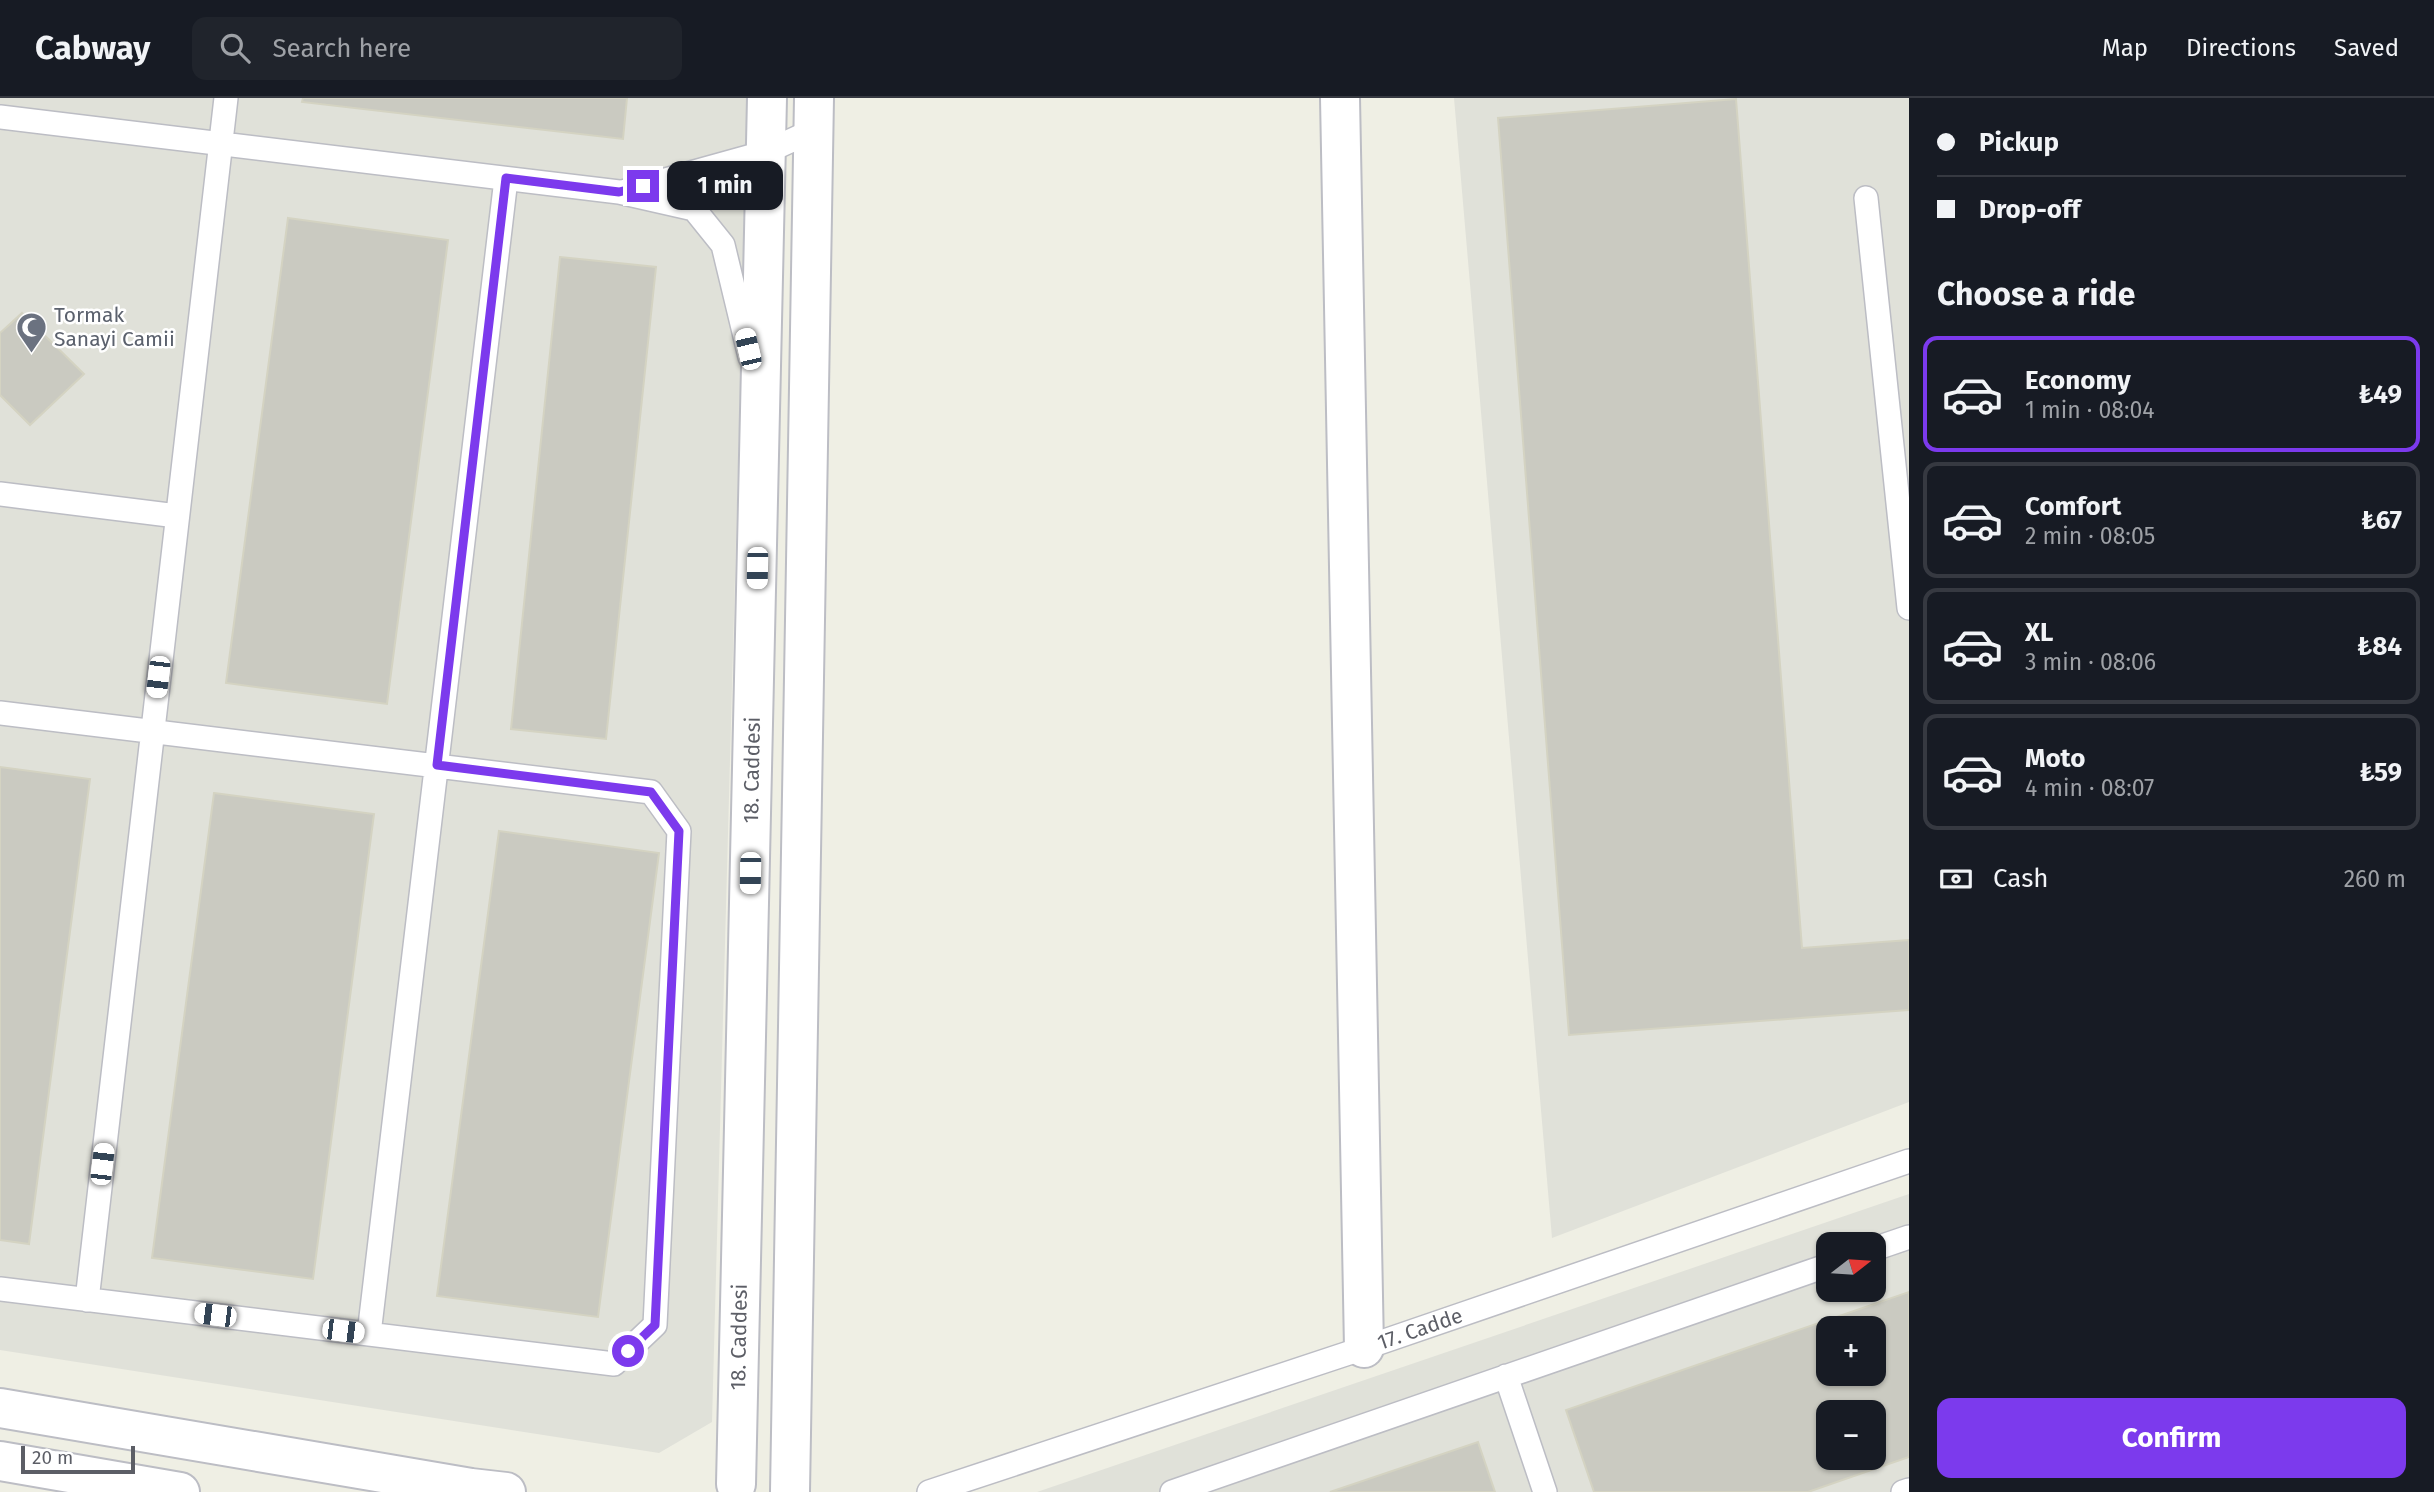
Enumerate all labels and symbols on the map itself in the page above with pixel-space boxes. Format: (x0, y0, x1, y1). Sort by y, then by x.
callout: 1 min (668, 162, 783, 210)
route end (627, 170, 659, 202)
place label: Tormak Sanayi Camii (54, 302, 175, 352)
mosque icon: Tormak Sanayi Camii (14, 310, 48, 354)
car (734, 326, 763, 372)
car (747, 547, 768, 589)
car (146, 655, 171, 699)
street label: 18. Caddesi (738, 717, 766, 823)
car (740, 852, 761, 894)
car (90, 1142, 115, 1186)
north arrow (1816, 1232, 1886, 1302)
street label: 18. Caddesi (725, 1284, 753, 1390)
car (193, 1302, 238, 1328)
street label: 17. Cadde (1374, 1302, 1466, 1356)
car (321, 1318, 366, 1344)
route start (612, 1335, 644, 1367)
scale bar (21, 1443, 135, 1475)

